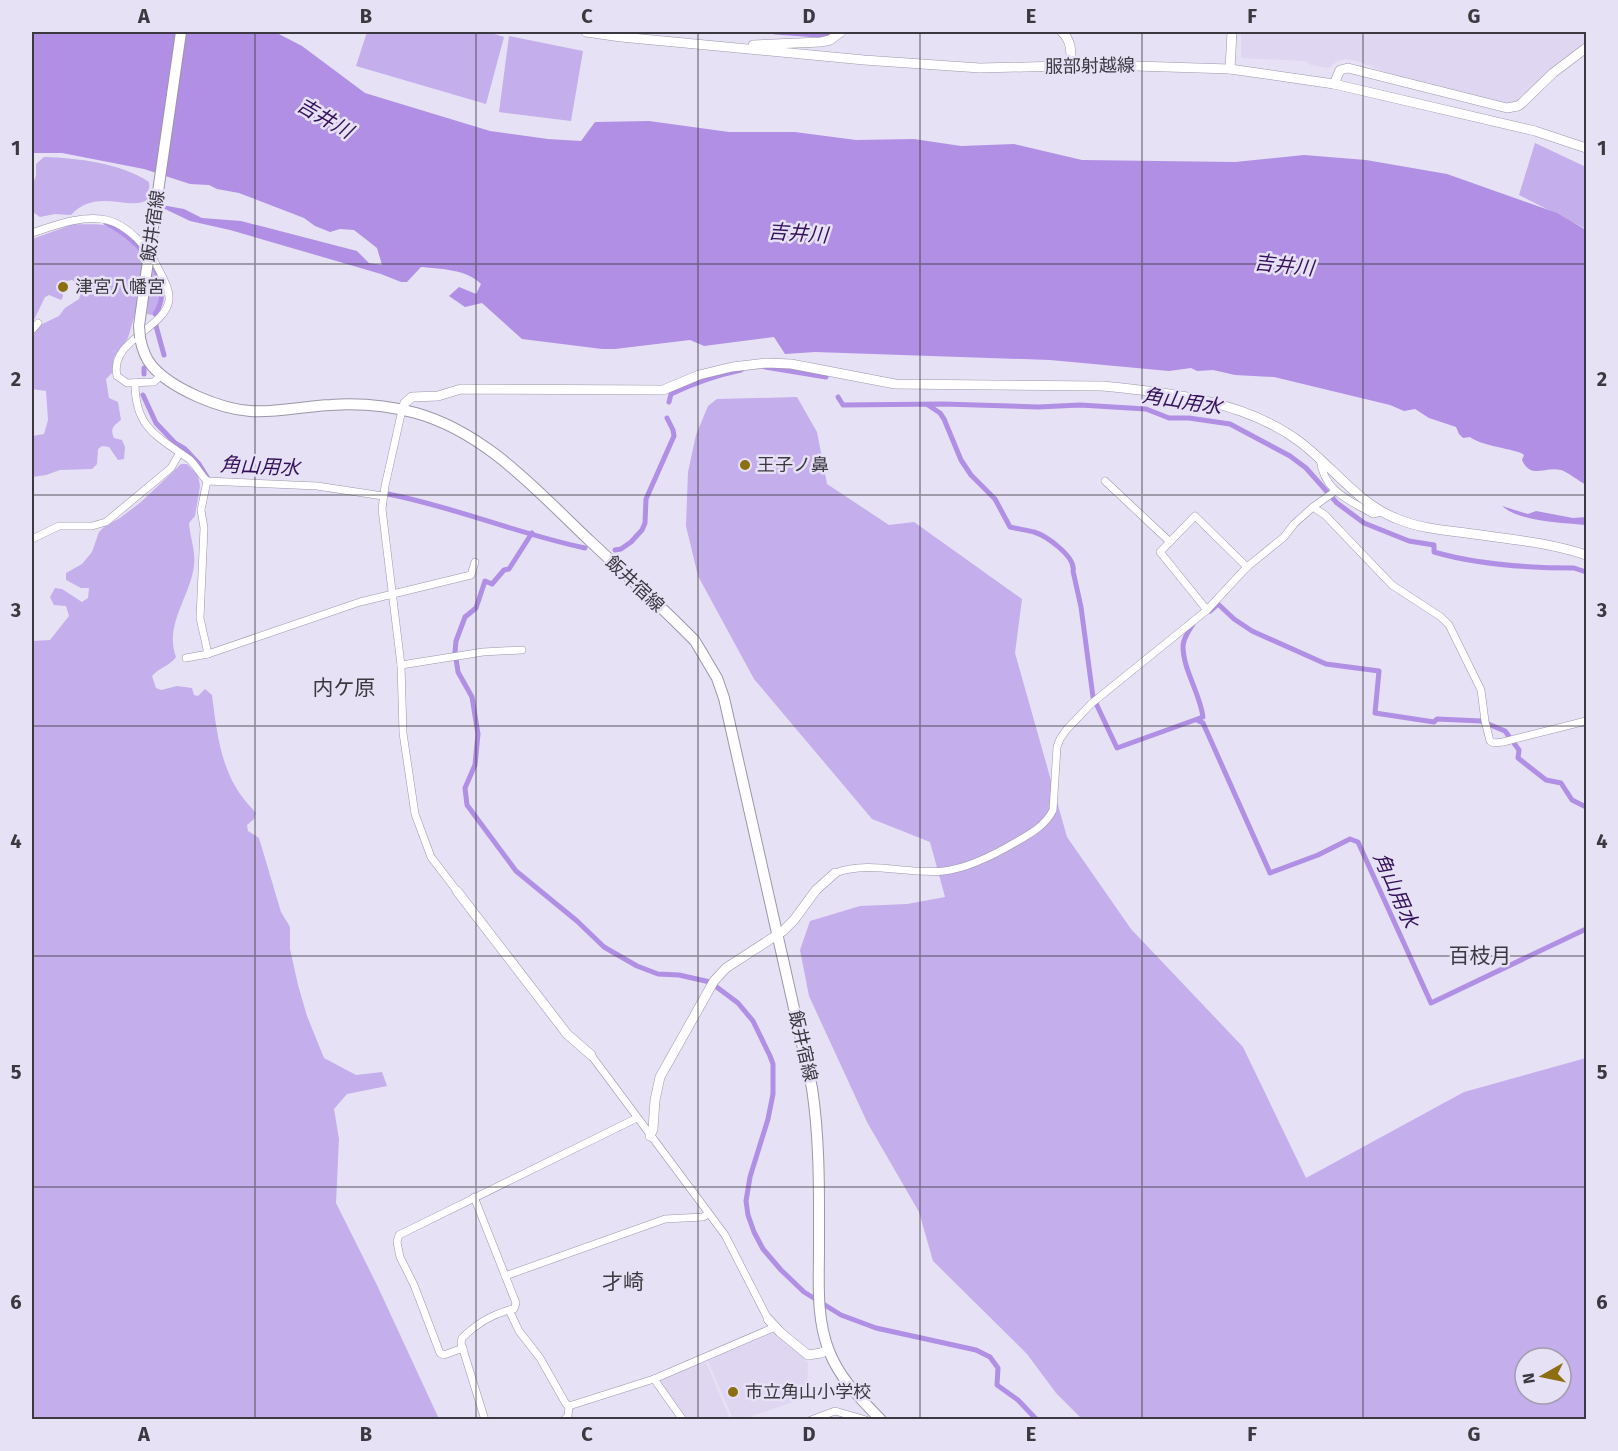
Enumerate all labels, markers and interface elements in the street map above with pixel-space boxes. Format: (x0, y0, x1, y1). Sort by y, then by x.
text: A (137, 4, 151, 28)
text: B (360, 4, 372, 28)
text: C (581, 4, 593, 28)
text: D (802, 4, 816, 28)
text: E (1026, 4, 1036, 28)
text: F (1247, 4, 1257, 28)
text: G (1468, 4, 1480, 28)
street label: 服部射越線 (1045, 54, 1135, 78)
water label: 吉井川 (293, 93, 359, 144)
text: 1 (11, 136, 21, 160)
text: 1 (1597, 136, 1607, 160)
street label: 飯井宿線 (137, 189, 169, 263)
water label: 吉井川 (767, 219, 831, 247)
water label: 吉井川 (1253, 250, 1317, 280)
place label: 津宮八幡宮 (75, 276, 165, 298)
marker: 津宮八幡宮 (56, 280, 70, 294)
text: 2 (11, 367, 21, 391)
text: 2 (1597, 367, 1607, 391)
water label: 角山用水 (1141, 383, 1225, 419)
water label: 角山用水 (219, 452, 303, 480)
place label: 王子ノ鼻 (757, 454, 829, 476)
marker: 王子ノ鼻 (738, 458, 752, 472)
street label: 飯井宿線 (601, 551, 669, 617)
text: 3 (10, 598, 21, 622)
text: 3 (1596, 598, 1607, 622)
district label: 内ケ原 (313, 675, 376, 701)
text: 4 (10, 829, 22, 853)
text: 4 (1596, 829, 1608, 853)
water label: 角山用水 (1369, 849, 1424, 933)
district label: 百枝月 (1449, 943, 1512, 969)
street label: 飯井宿線 (784, 1008, 822, 1084)
text: 5 (11, 1060, 22, 1084)
text: 5 (1597, 1060, 1608, 1084)
district label: 才崎 (602, 1269, 644, 1295)
text: 6 (10, 1290, 22, 1314)
text: 6 (1596, 1290, 1608, 1314)
north arrow (1513, 1346, 1573, 1406)
text: N (1518, 1372, 1539, 1385)
place label: 市立角山小学校 (745, 1381, 871, 1403)
marker: 市立角山小学校 (726, 1385, 740, 1399)
text: A (137, 1422, 151, 1446)
text: B (360, 1422, 372, 1446)
text: C (581, 1422, 593, 1446)
text: D (802, 1422, 816, 1446)
text: E (1026, 1422, 1036, 1446)
text: F (1247, 1422, 1257, 1446)
text: G (1468, 1422, 1480, 1446)

